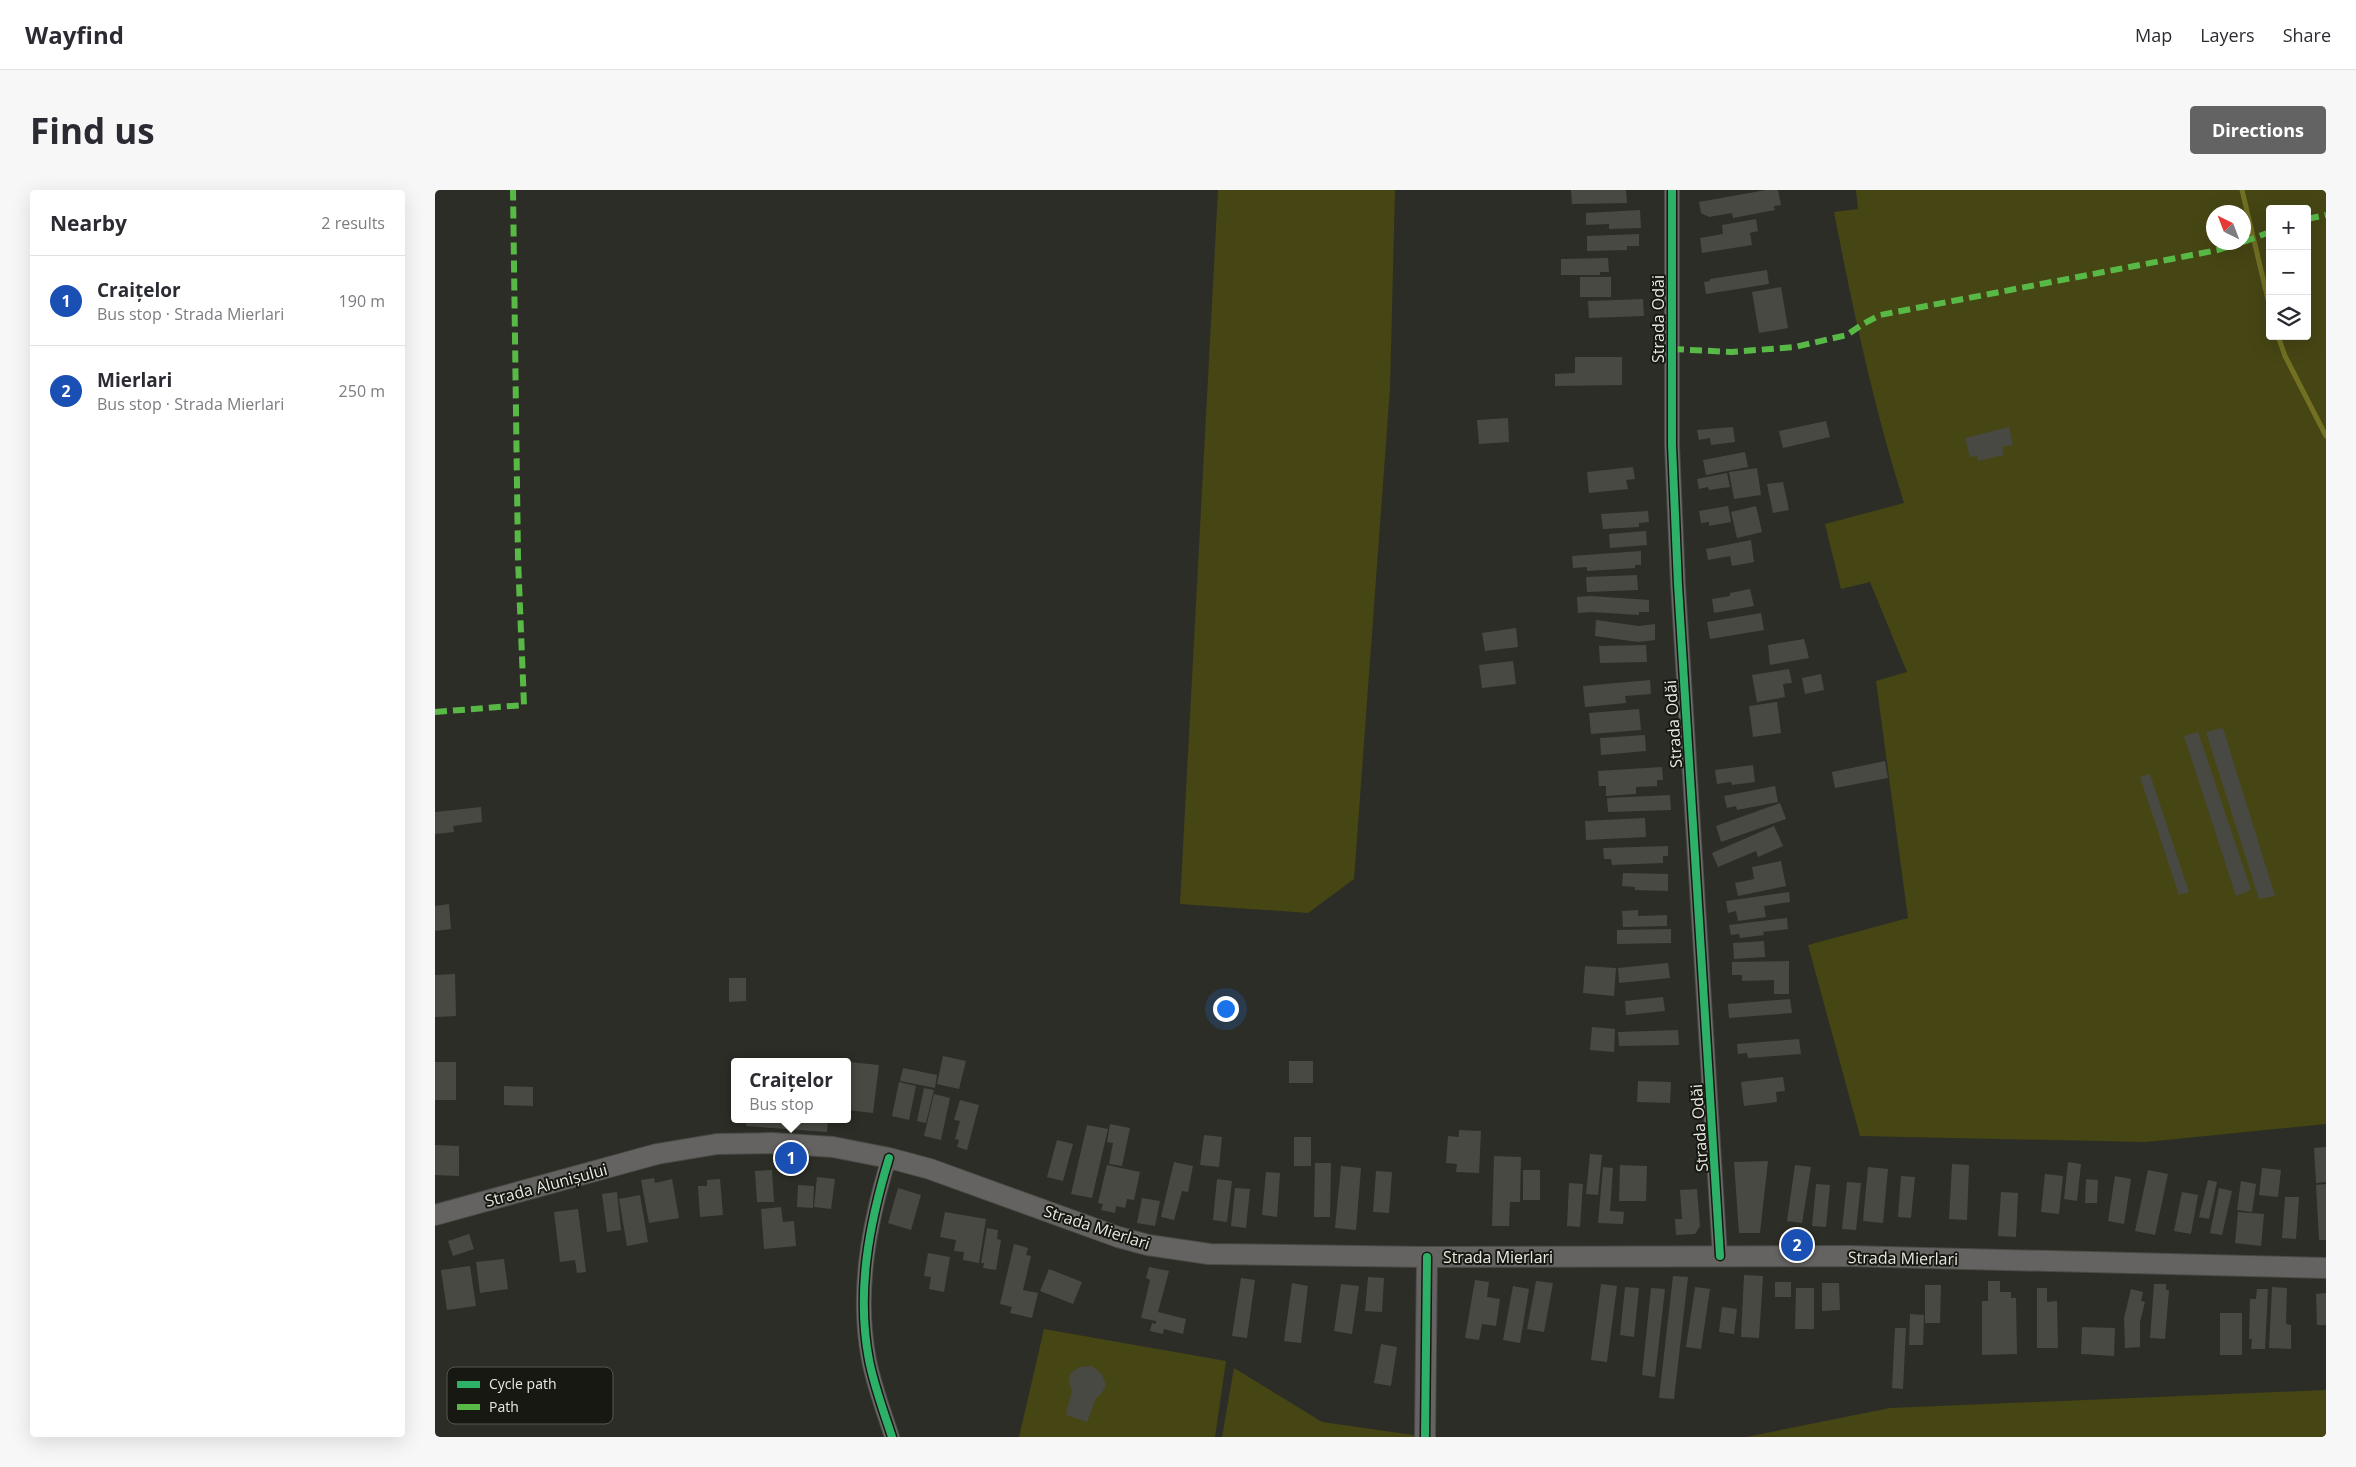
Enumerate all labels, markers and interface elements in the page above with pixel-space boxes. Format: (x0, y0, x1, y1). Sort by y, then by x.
text: Wayfind (25, 18, 124, 51)
text: Map (2135, 23, 2172, 47)
text: Layers (2200, 23, 2255, 47)
text: Share (2283, 23, 2331, 47)
button: Directions (2190, 106, 2326, 154)
text: Find us (30, 107, 155, 154)
north arrow (2206, 205, 2251, 250)
map controls (2266, 205, 2311, 340)
button: + (2266, 205, 2311, 250)
text: Nearby (50, 209, 127, 237)
text: 2 results (321, 212, 385, 234)
button: − (2266, 250, 2311, 295)
street label: Strada Odăi (1647, 275, 1669, 363)
text: Craițelor (97, 277, 181, 303)
text: 1 (61, 290, 71, 312)
text: 190 m (339, 290, 385, 312)
button: layers (2266, 295, 2311, 340)
text: Bus stop · Strada Mierlari (97, 303, 284, 325)
text: Mierlari (97, 367, 172, 393)
text: 2 (61, 380, 71, 402)
text: 250 m (339, 380, 385, 402)
text: Bus stop · Strada Mierlari (97, 393, 284, 415)
street label: Strada Odăi (1659, 679, 1687, 769)
your location (1213, 996, 1239, 1022)
popup (731, 1058, 851, 1123)
text: Craițelor (749, 1067, 833, 1093)
street label: Strada Odăi (1685, 1083, 1713, 1173)
text: Bus stop (749, 1093, 814, 1115)
pin: 1 (775, 1139, 807, 1177)
street label: Strada Alunișului (482, 1158, 610, 1212)
street label: Strada Mierlari (1041, 1200, 1153, 1254)
pin: 2 (1781, 1226, 1813, 1264)
street label: Strada Mierlari (1443, 1246, 1553, 1268)
street label: Strada Mierlari (1848, 1246, 1958, 1270)
legend (447, 1367, 613, 1424)
text: Cycle path (489, 1374, 557, 1393)
text: Path (489, 1397, 519, 1416)

